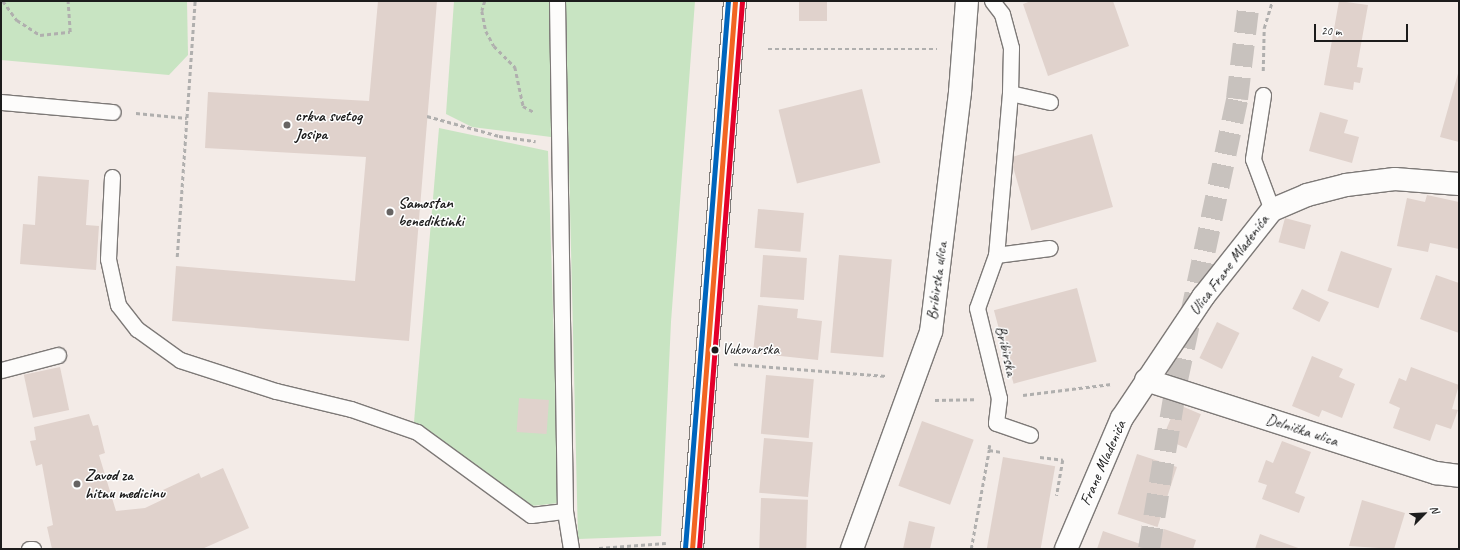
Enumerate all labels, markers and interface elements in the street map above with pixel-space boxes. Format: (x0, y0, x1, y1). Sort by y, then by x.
scale bar (1316, 16, 1410, 42)
text: 20 m (1321, 23, 1341, 39)
place label: crkva svetog Josipa (295, 106, 362, 144)
marker: crkva svetog Josipa (282, 120, 292, 130)
place label: Samostan benediktinki (398, 193, 464, 231)
marker: Samostan benediktinki (385, 207, 395, 217)
street label: Ulica Frane Mladenića (1185, 211, 1273, 319)
street label: Bribirska ulica (923, 241, 951, 321)
street label: Bribirska (991, 324, 1021, 378)
place label: Vukovarska (722, 341, 779, 359)
marker: Vukovarska (710, 345, 720, 355)
street label: Delnička ulica (1264, 409, 1340, 451)
street label: Frane Mladenića (1076, 417, 1130, 509)
place label: Zavod za hitnu medicinu (85, 465, 165, 503)
marker: Zavod za hitnu medicinu (72, 479, 82, 489)
north arrow (1404, 494, 1444, 534)
text: N (1427, 503, 1443, 515)

